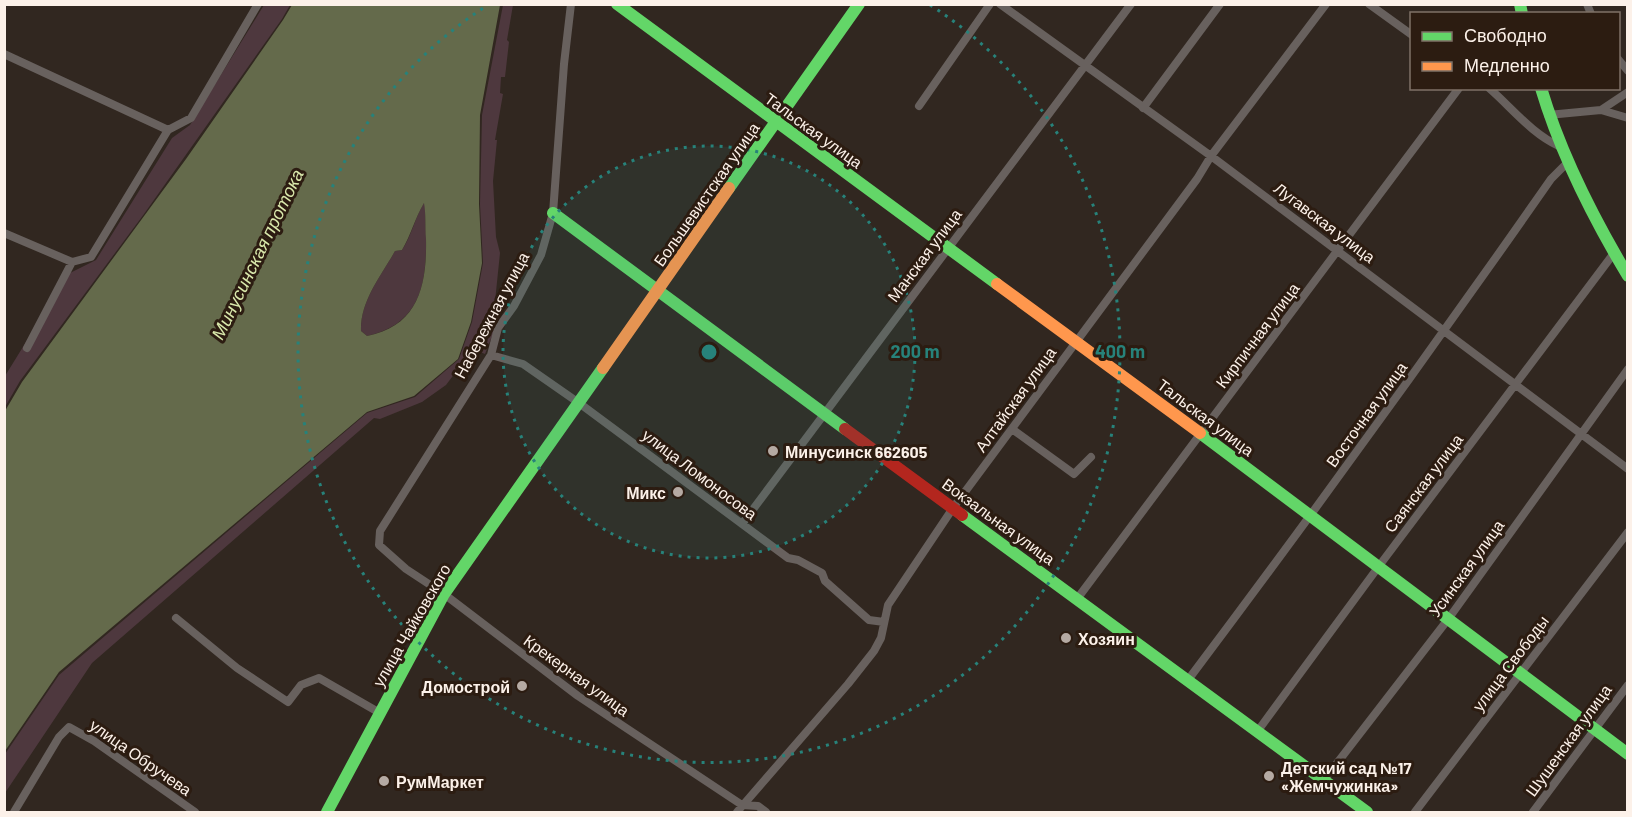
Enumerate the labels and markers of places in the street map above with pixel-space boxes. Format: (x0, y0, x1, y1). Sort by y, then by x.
centre of rings (699, 342, 719, 362)
place label: Минусинск 662605 (785, 442, 928, 461)
marker: Минусинск 662605 (766, 444, 780, 458)
place label: Микс (626, 483, 666, 502)
marker: Микс (671, 485, 685, 499)
place label: Хозяин (1078, 629, 1135, 648)
marker: Хозяин (1059, 631, 1073, 645)
place label: Домострой (422, 677, 510, 696)
marker: Домострой (515, 679, 529, 693)
place label: Детский сад №17 «Жемчужинка» (1281, 758, 1412, 795)
marker: Детский сад №17 «Жемчужинка» (1262, 769, 1276, 783)
place label: РумМаркет (396, 772, 484, 791)
marker: РумМаркет (377, 774, 391, 788)

